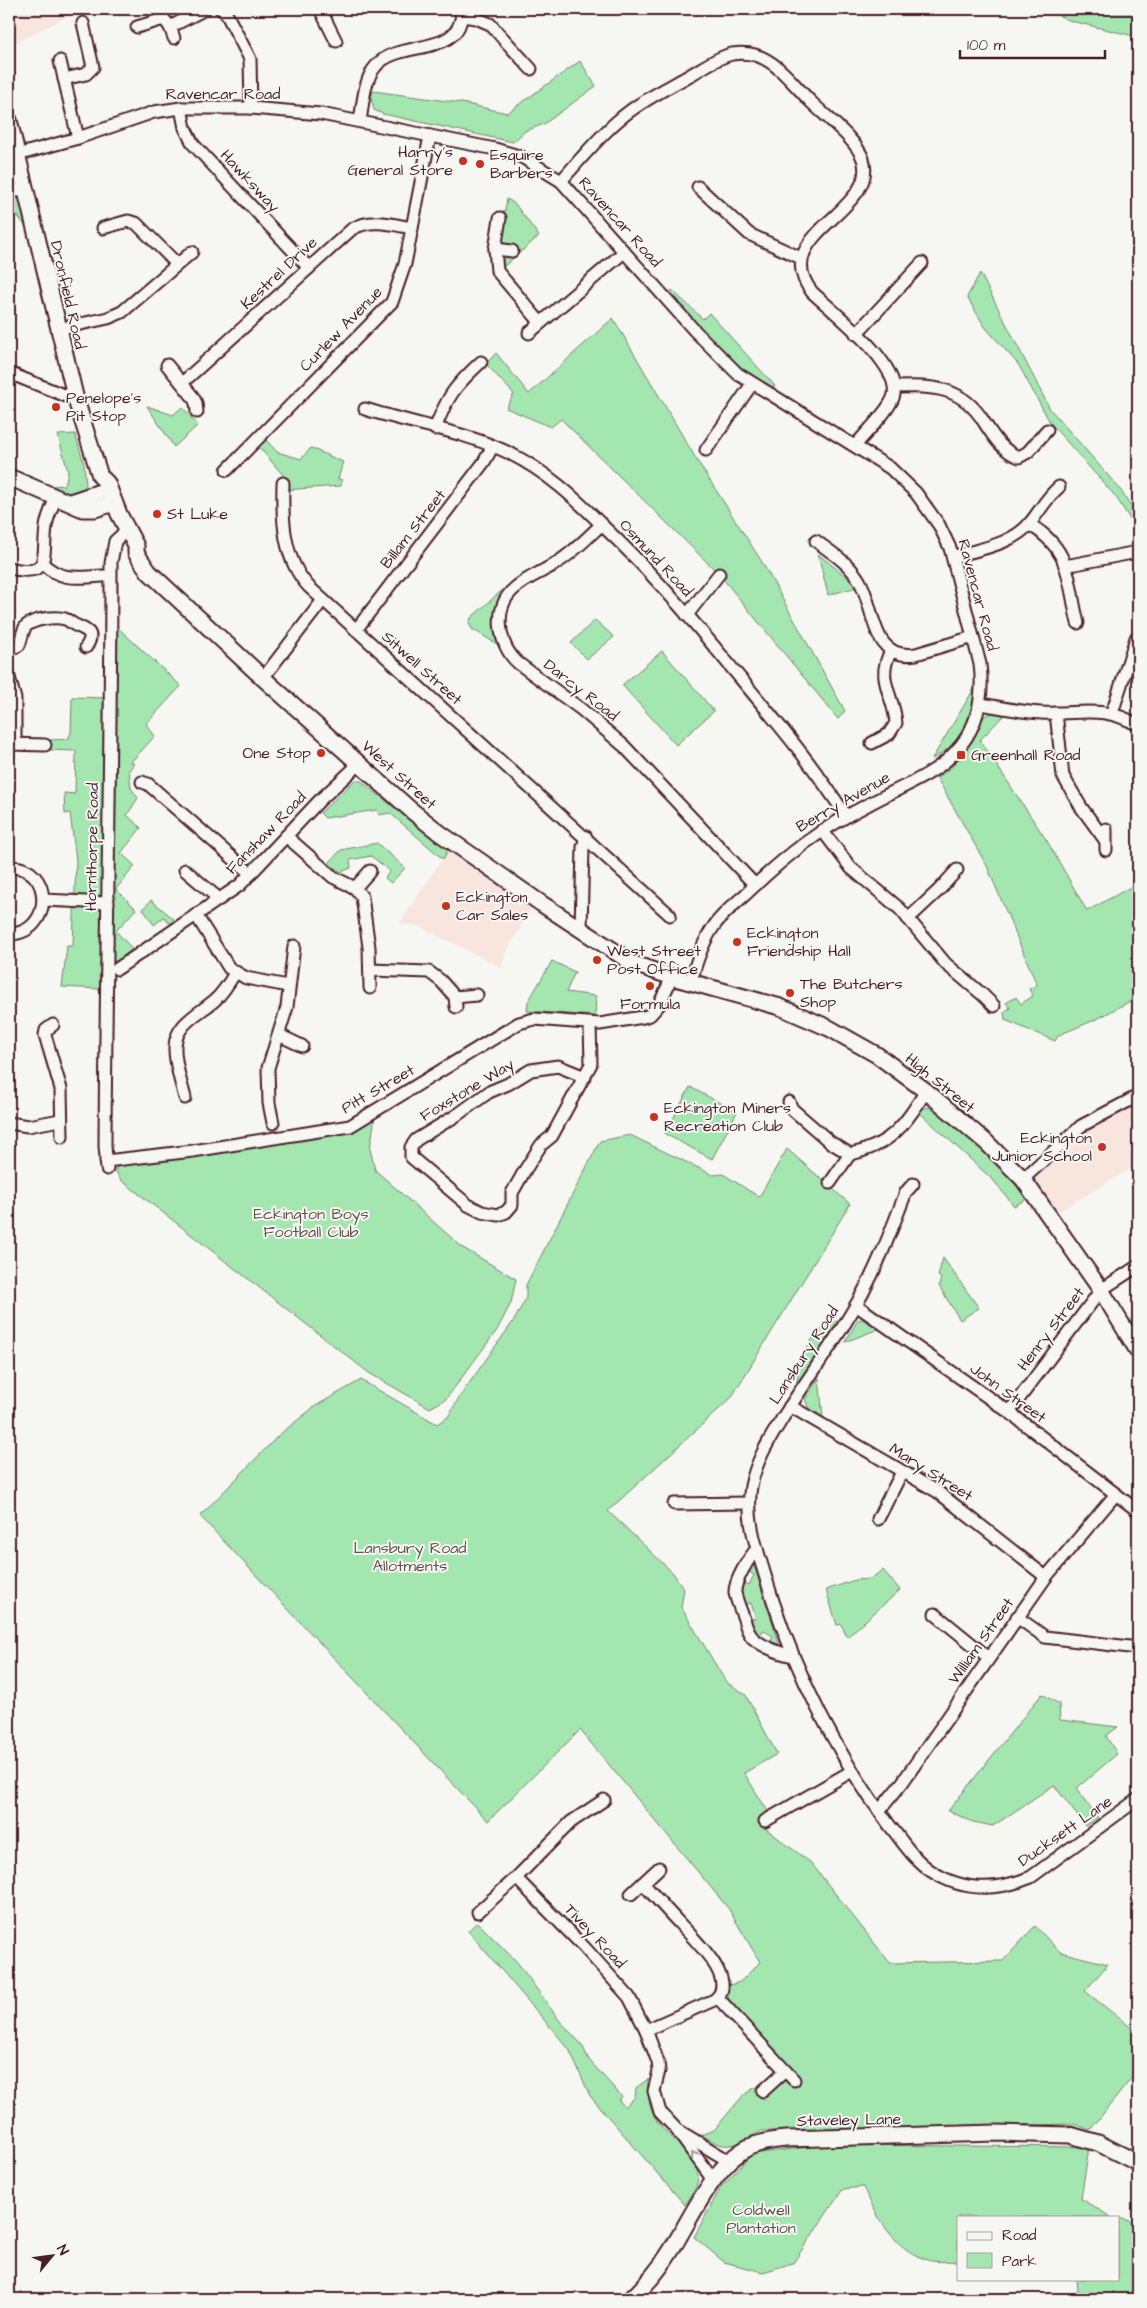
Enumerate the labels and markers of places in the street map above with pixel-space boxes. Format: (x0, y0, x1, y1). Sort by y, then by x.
place label: Harry's General Store (347, 141, 453, 181)
place label: Esquire Barbers (490, 144, 553, 184)
marker: Harry's General Store (457, 155, 469, 167)
marker: Esquire Barbers (474, 158, 486, 170)
place label: Penelope's Pit Stop (66, 387, 141, 427)
marker: Penelope's Pit Stop (50, 401, 62, 413)
place label: St Luke (167, 503, 228, 525)
marker: St Luke (151, 508, 163, 520)
place label: One Stop (243, 742, 311, 764)
place label: Greenhall Road (971, 744, 1080, 766)
marker: One Stop (315, 747, 327, 759)
marker: Greenhall Road (955, 749, 967, 761)
place label: Eckington Car Sales (456, 886, 528, 926)
marker: Eckington Car Sales (440, 900, 452, 912)
place label: Eckington Friendship Hall (747, 922, 851, 962)
marker: Eckington Friendship Hall (731, 936, 743, 948)
place label: West Street Post Office (607, 940, 702, 980)
marker: West Street Post Office (591, 954, 603, 966)
place label: The Butchers Shop (800, 973, 902, 1013)
marker: Formula (644, 980, 656, 992)
marker: The Butchers Shop (784, 987, 796, 999)
place label: Formula (620, 993, 680, 1015)
place label: Eckington Miners Recreation Club (664, 1097, 791, 1137)
marker: Eckington Miners Recreation Club (648, 1111, 660, 1123)
place label: Eckington Junior School (992, 1127, 1092, 1167)
marker: Eckington Junior School (1096, 1141, 1108, 1153)

